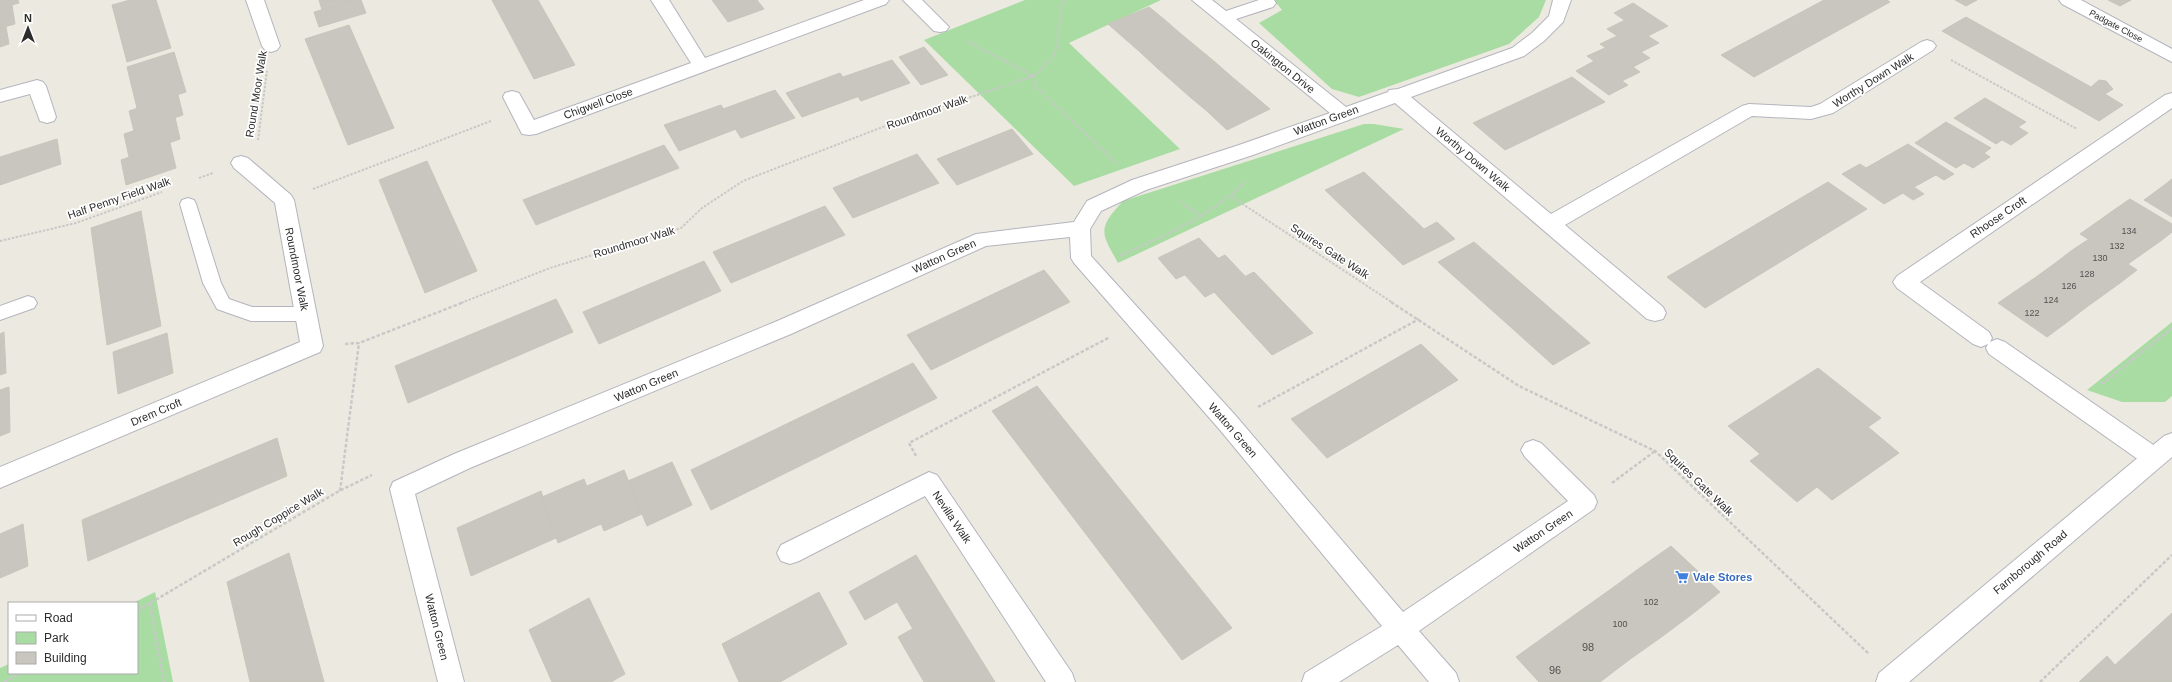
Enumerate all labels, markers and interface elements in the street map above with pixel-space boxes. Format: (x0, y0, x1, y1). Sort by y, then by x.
north arrow (8, 8, 48, 48)
street label: Padgate Close (2088, 8, 2144, 44)
text: N (24, 12, 32, 24)
street label: Oakington Drive (1249, 37, 1317, 95)
street label: Round Moor Walk (243, 49, 269, 138)
street label: Worthy Down Walk (1830, 50, 1916, 110)
street label: Chigwell Close (562, 85, 634, 121)
street label: Roundmoor Walk (885, 92, 969, 131)
street label: Watton Green (1292, 103, 1360, 137)
street label: Worthy Down Walk (1434, 125, 1513, 194)
street label: Half Penny Field Walk (66, 175, 172, 221)
street label: Rhoose Croft (1968, 194, 2028, 240)
street label: Squires Gate Walk (1288, 221, 1372, 281)
street label: Roundmoor Walk (592, 224, 677, 260)
street label: Roundmoor Walk (283, 226, 311, 312)
house number: 134 (2121, 226, 2137, 236)
street label: Watton Green (910, 237, 978, 275)
house number: 132 (2109, 241, 2125, 251)
house number: 130 (2092, 253, 2108, 263)
house number: 128 (2079, 269, 2095, 279)
house number: 126 (2061, 281, 2077, 291)
house number: 124 (2043, 295, 2059, 305)
house number: 122 (2024, 308, 2040, 318)
street label: Watton Green (612, 366, 680, 404)
street label: Drem Croft (129, 396, 183, 428)
street label: Watton Green (1206, 400, 1260, 460)
street label: Squires Gate Walk (1662, 446, 1736, 518)
street label: Rough Coppice Walk (231, 485, 326, 549)
street label: Nevilla Walk (930, 489, 974, 546)
street label: Watton Green (1511, 507, 1575, 555)
street label: Farnborough Road (1991, 528, 2069, 596)
supermarket icon: Vale Stores (1674, 569, 1690, 585)
place label: Vale Stores (1693, 571, 1752, 583)
street label: Watton Green (423, 593, 451, 661)
house number: 102 (1643, 597, 1659, 607)
legend (8, 602, 138, 674)
text: Road (44, 611, 73, 625)
house number: 100 (1612, 619, 1628, 629)
text: Park (44, 631, 70, 645)
house number: 98 (1582, 641, 1594, 653)
text: Building (44, 651, 87, 665)
house number: 96 (1549, 664, 1561, 676)

